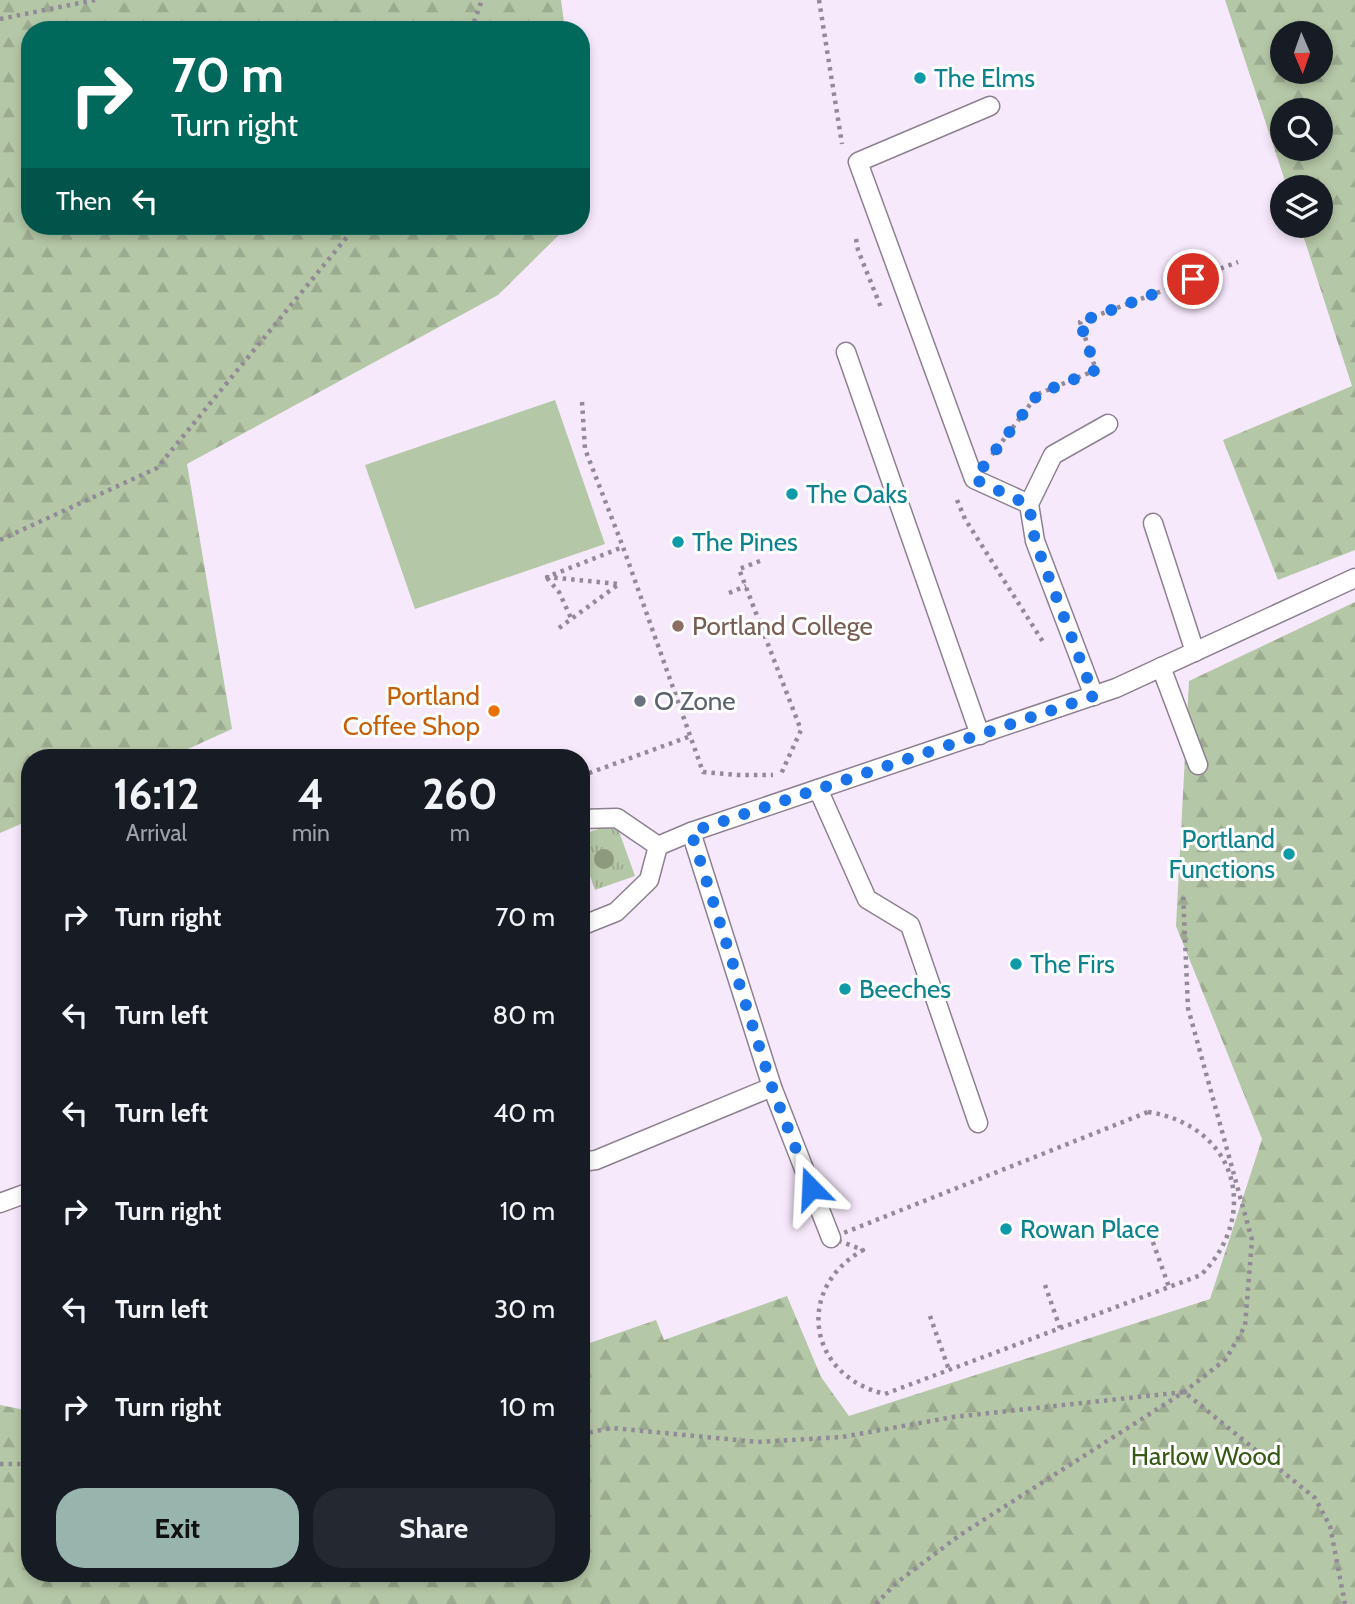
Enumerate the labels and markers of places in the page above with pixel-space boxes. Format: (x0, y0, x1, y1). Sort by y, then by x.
place label: The Elms (934, 62, 1035, 94)
marker: The Elms (912, 70, 928, 86)
pin (1163, 249, 1223, 309)
place label: The Oaks (806, 478, 908, 510)
marker: The Oaks (784, 486, 800, 502)
place label: The Pines (692, 526, 798, 558)
marker: The Pines (670, 534, 686, 550)
place label: Portland College (692, 610, 873, 642)
marker: Portland College (670, 618, 686, 634)
place label: Portland Coffee Shop (343, 680, 480, 742)
place label: O Zone (654, 685, 736, 717)
marker: O Zone (632, 693, 648, 709)
marker: Portland Coffee Shop (486, 703, 502, 719)
place label: Portland Functions (1169, 823, 1275, 885)
marker: Portland Functions (1281, 846, 1297, 862)
place label: The Firs (1030, 948, 1115, 980)
marker: The Firs (1008, 956, 1024, 972)
place label: Beeches (859, 973, 951, 1005)
marker: Beeches (837, 981, 853, 997)
place label: Rowan Place (1020, 1213, 1159, 1245)
marker: Rowan Place (998, 1221, 1014, 1237)

